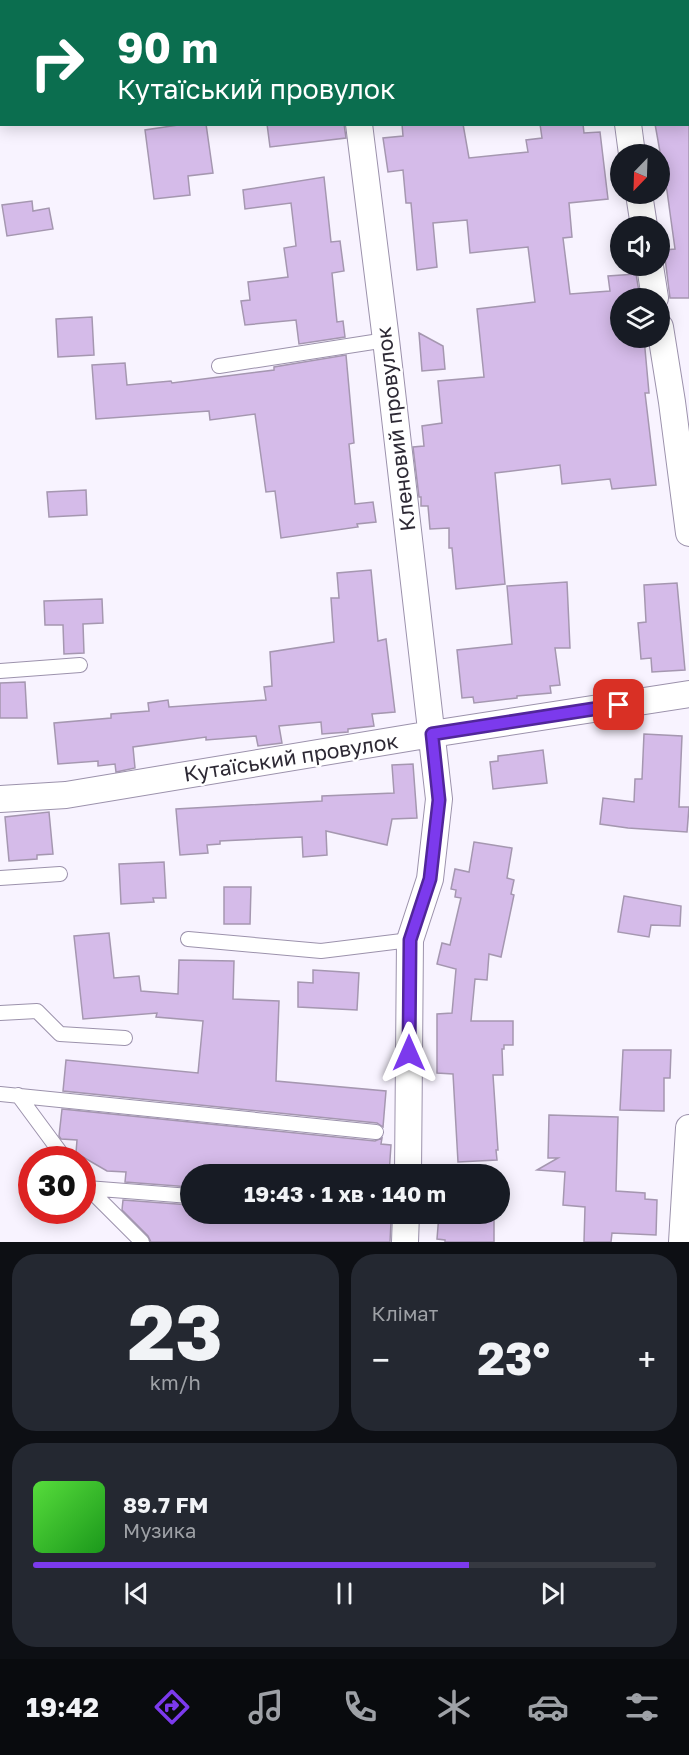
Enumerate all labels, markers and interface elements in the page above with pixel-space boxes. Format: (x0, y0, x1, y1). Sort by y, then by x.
text: 90 m (117, 22, 218, 72)
icon: right (18, 24, 96, 102)
text: Кутаїський провулок (117, 73, 396, 105)
north arrow (610, 144, 670, 204)
map controls (610, 144, 670, 348)
button: sound (610, 216, 670, 276)
button: layers (610, 288, 670, 348)
street label: Кленовий провулок (370, 326, 420, 533)
pin (593, 679, 644, 730)
icon: arrive (602, 688, 635, 721)
street label: Кутаїський провулок (182, 727, 400, 787)
position arrow (377, 1021, 441, 1085)
speed limit sign: 30 (18, 1146, 96, 1224)
text: 19:43 · 1 хв · 140 m (244, 1180, 446, 1207)
text: 23 (128, 1284, 223, 1377)
text: Клімат (372, 1301, 438, 1325)
text: 23° (478, 1331, 550, 1385)
text: − (372, 1340, 390, 1379)
text: + (638, 1340, 656, 1379)
text: km/h (150, 1370, 201, 1394)
text: 89.7 FM (123, 1491, 208, 1518)
text: Музика (123, 1518, 196, 1542)
icon: previous (120, 1577, 153, 1610)
icon: pause (328, 1577, 361, 1610)
icon: next (536, 1577, 569, 1610)
icon: directions (151, 1686, 193, 1728)
icon: music (245, 1686, 287, 1728)
icon: phone (339, 1686, 381, 1728)
icon: climate (433, 1686, 475, 1728)
icon: car (527, 1686, 569, 1728)
icon: filters (621, 1686, 663, 1728)
text: 19:42 (26, 1691, 99, 1723)

